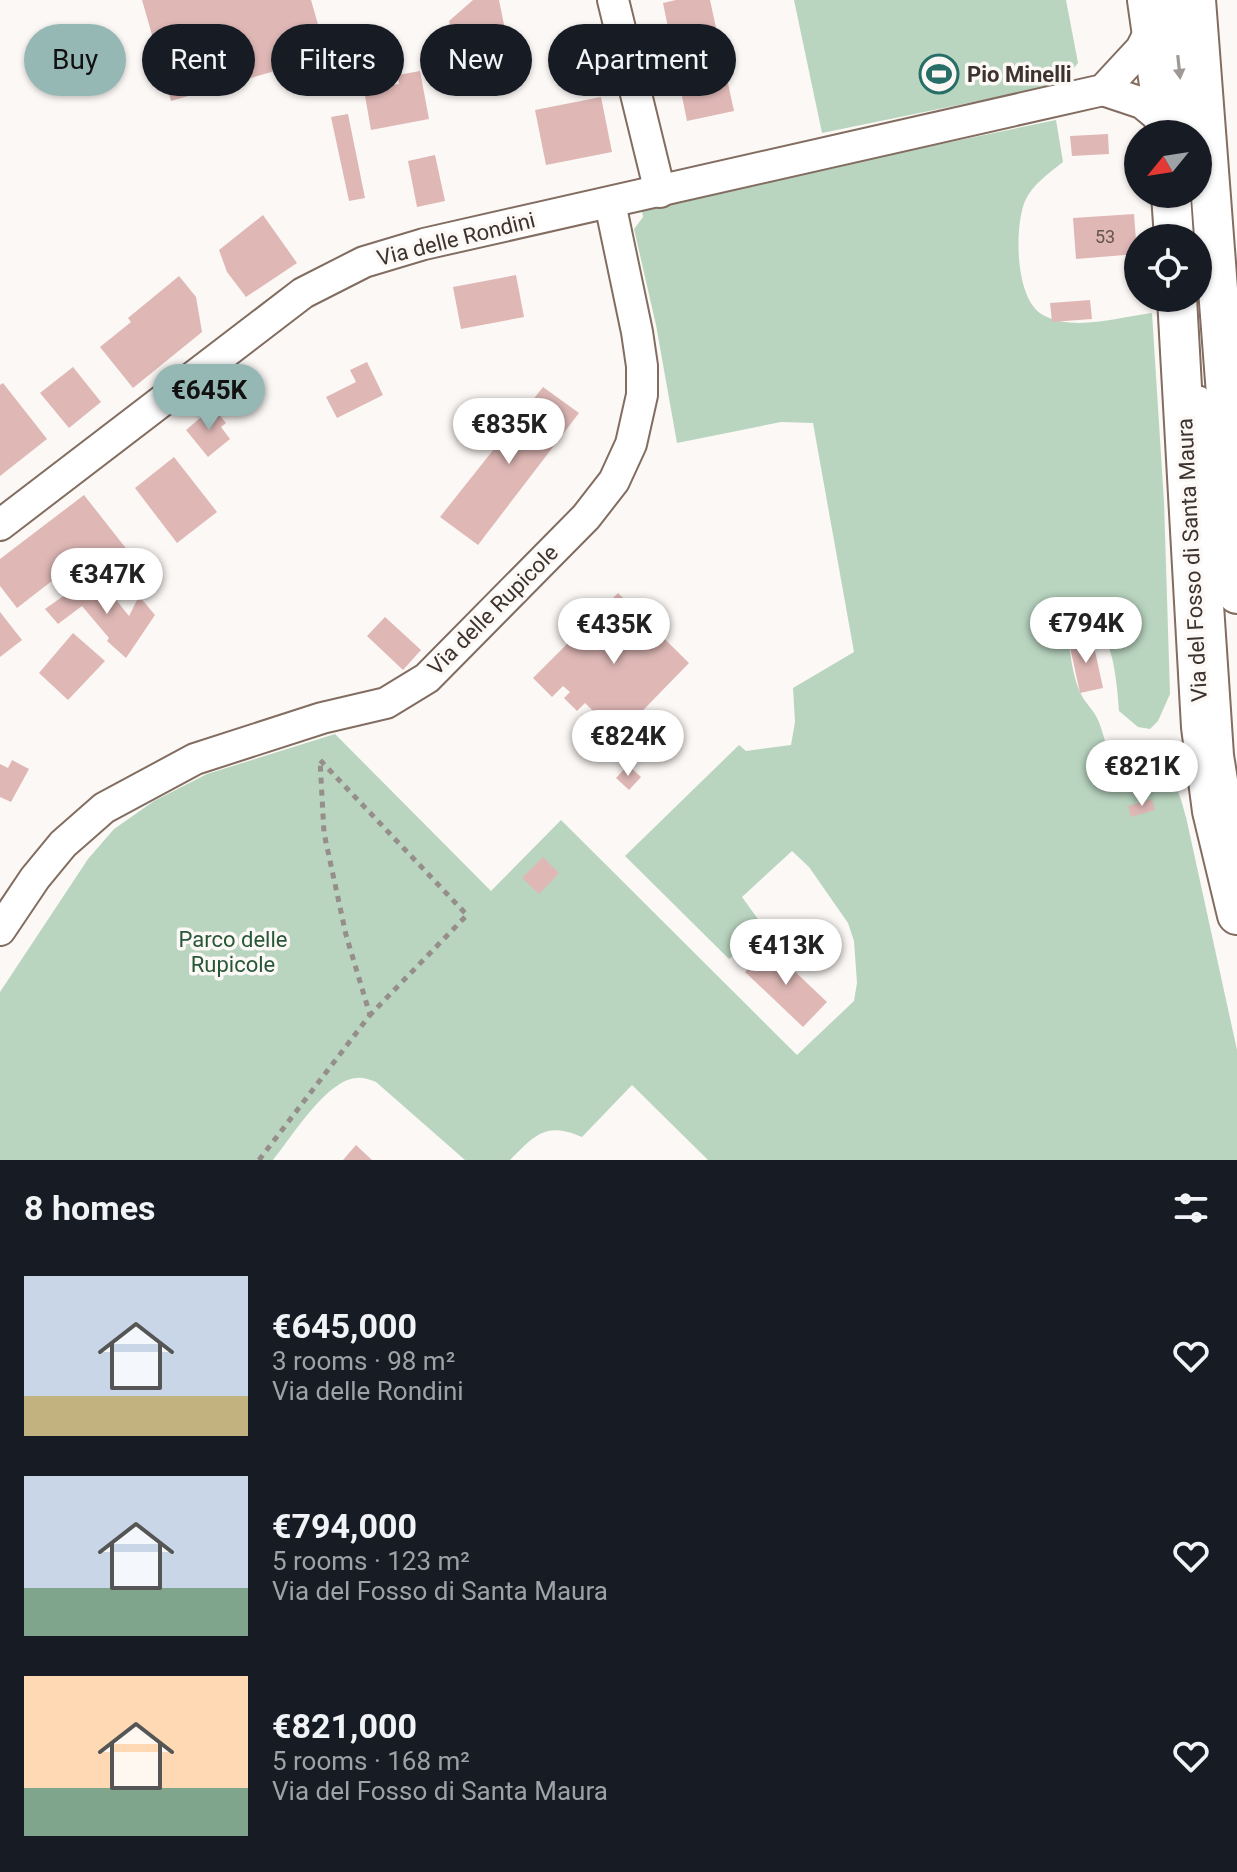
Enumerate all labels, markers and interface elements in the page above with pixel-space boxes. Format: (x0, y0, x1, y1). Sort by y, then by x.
chip: Buy (24, 24, 126, 96)
chip: Rent (142, 24, 255, 96)
chip: Filters (271, 24, 404, 96)
chip: New (420, 24, 532, 96)
chip: Apartment (548, 24, 736, 96)
sports icon: Pio Minelli (918, 53, 960, 95)
one-way arrow (1172, 55, 1185, 80)
place label: Pio Minelli (967, 62, 1072, 87)
north arrow (1124, 120, 1212, 208)
map controls (1124, 120, 1212, 312)
street label: Via delle Rondini (374, 207, 538, 271)
button: locate (1124, 224, 1212, 312)
house number: 53 (1095, 226, 1115, 247)
pin: €645K (153, 364, 265, 432)
text: €645K (171, 375, 247, 405)
pin: €835K (453, 398, 565, 466)
text: €835K (471, 409, 547, 439)
street label: Via del Fosso di Santa Maura (1172, 417, 1212, 703)
street label: Via delle Rupicole (423, 540, 563, 680)
pin: €347K (51, 548, 163, 616)
text: €347K (69, 559, 145, 589)
pin: €794K (1030, 597, 1142, 665)
pin: €435K (558, 598, 670, 666)
text: €794K (1048, 608, 1124, 638)
text: €435K (576, 609, 652, 639)
pin: €824K (572, 710, 684, 778)
text: €824K (590, 721, 666, 751)
pin: €821K (1086, 740, 1198, 808)
text: €821K (1104, 751, 1180, 781)
pin: €413K (730, 919, 842, 987)
park label: Parco delle Rupicole (179, 927, 287, 977)
text: €413K (748, 930, 824, 960)
icon: filters (1169, 1186, 1213, 1230)
text: 8 homes (24, 1188, 155, 1228)
text: €645,000 (272, 1306, 417, 1346)
icon: home (88, 1308, 184, 1404)
icon: heart (1169, 1334, 1213, 1378)
text: 3 rooms · 98 m² (272, 1346, 455, 1376)
text: Via delle Rondini (272, 1376, 464, 1406)
text: €794,000 (272, 1506, 417, 1546)
icon: home (88, 1508, 184, 1604)
icon: heart (1169, 1534, 1213, 1578)
text: 5 rooms · 123 m² (272, 1546, 470, 1576)
text: Via del Fosso di Santa Maura (272, 1576, 608, 1606)
text: €821,000 (272, 1706, 417, 1746)
icon: home (88, 1708, 184, 1804)
icon: heart (1169, 1734, 1213, 1778)
text: 5 rooms · 168 m² (272, 1746, 470, 1776)
text: Via del Fosso di Santa Maura (272, 1776, 608, 1806)

